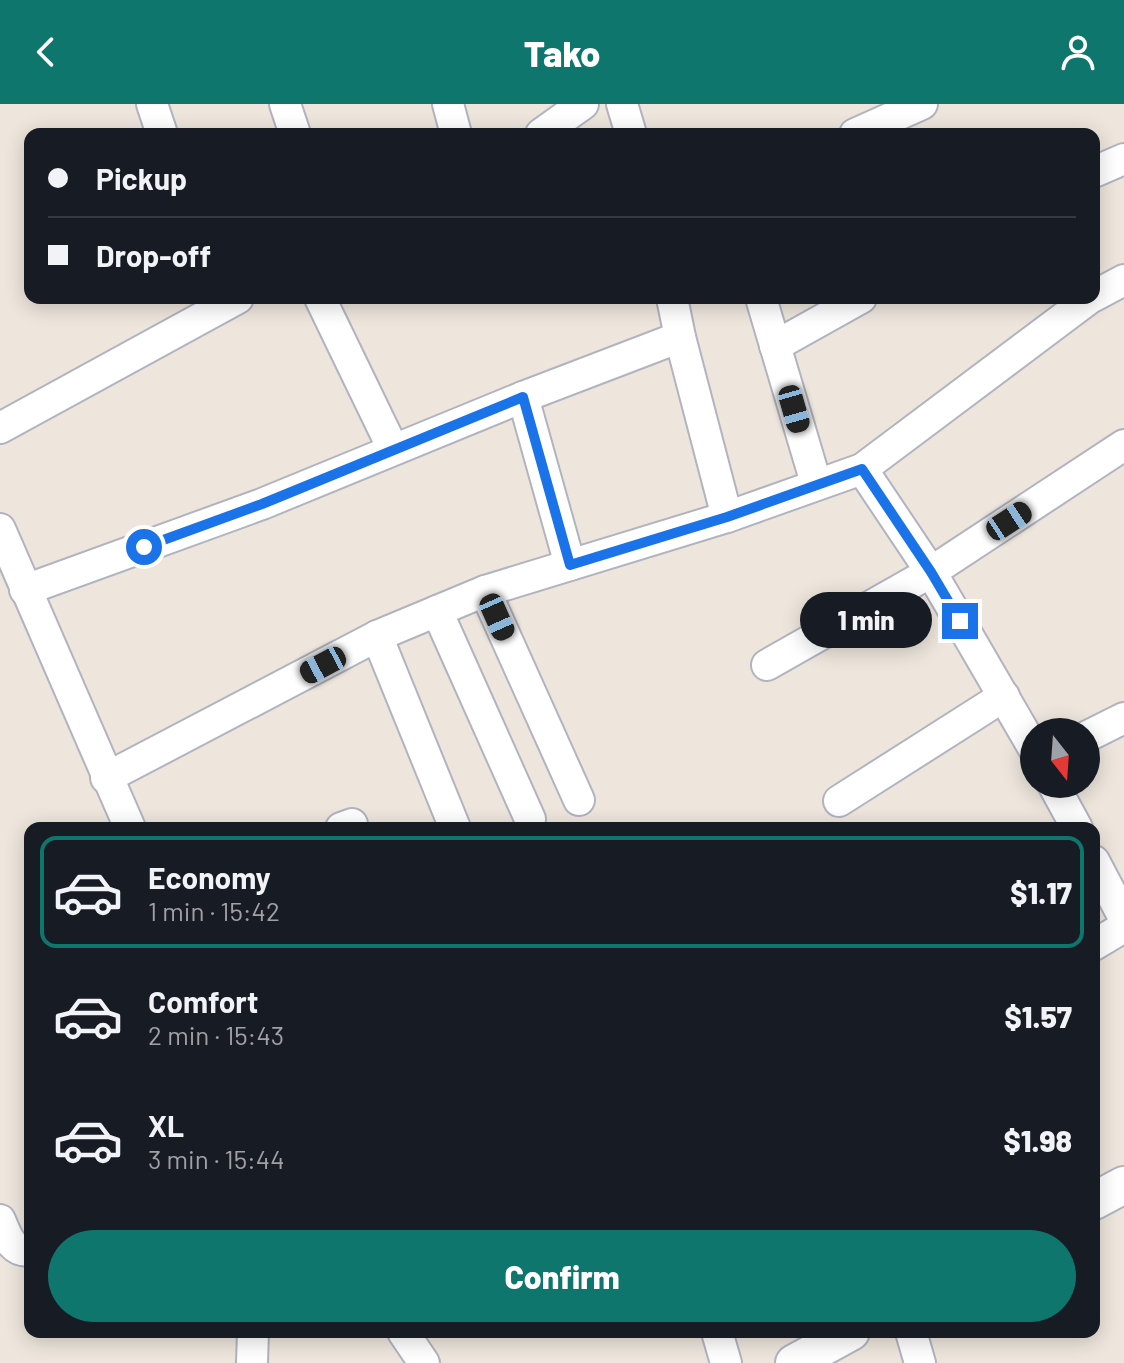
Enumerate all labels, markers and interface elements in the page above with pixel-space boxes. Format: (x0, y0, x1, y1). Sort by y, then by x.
icon: back (24, 30, 68, 74)
icon: person (1056, 30, 1100, 74)
text: Tako (524, 31, 600, 74)
text: Pickup (96, 160, 187, 196)
text: Drop-off (96, 237, 211, 273)
car (776, 383, 812, 435)
car (982, 498, 1036, 544)
route start (126, 529, 162, 565)
car (476, 590, 518, 644)
callout: 1 min (800, 593, 932, 649)
route end (942, 603, 978, 639)
text: 1 min (837, 604, 895, 635)
car (296, 643, 350, 687)
north arrow (1020, 718, 1100, 798)
map controls (1020, 718, 1100, 798)
icon: car (52, 856, 124, 928)
text: Economy (148, 859, 271, 895)
text: $1.17 (1010, 874, 1072, 910)
text: 1 min · 15:42 (148, 895, 280, 926)
icon: car (52, 980, 124, 1052)
text: Comfort (148, 983, 258, 1019)
text: $1.57 (1005, 998, 1072, 1034)
text: 2 min · 15:43 (148, 1019, 284, 1050)
icon: car (52, 1104, 124, 1176)
text: XL (148, 1107, 184, 1143)
text: $1.98 (1004, 1122, 1072, 1158)
text: 3 min · 15:44 (148, 1143, 285, 1174)
button: Confirm (48, 1230, 1076, 1322)

